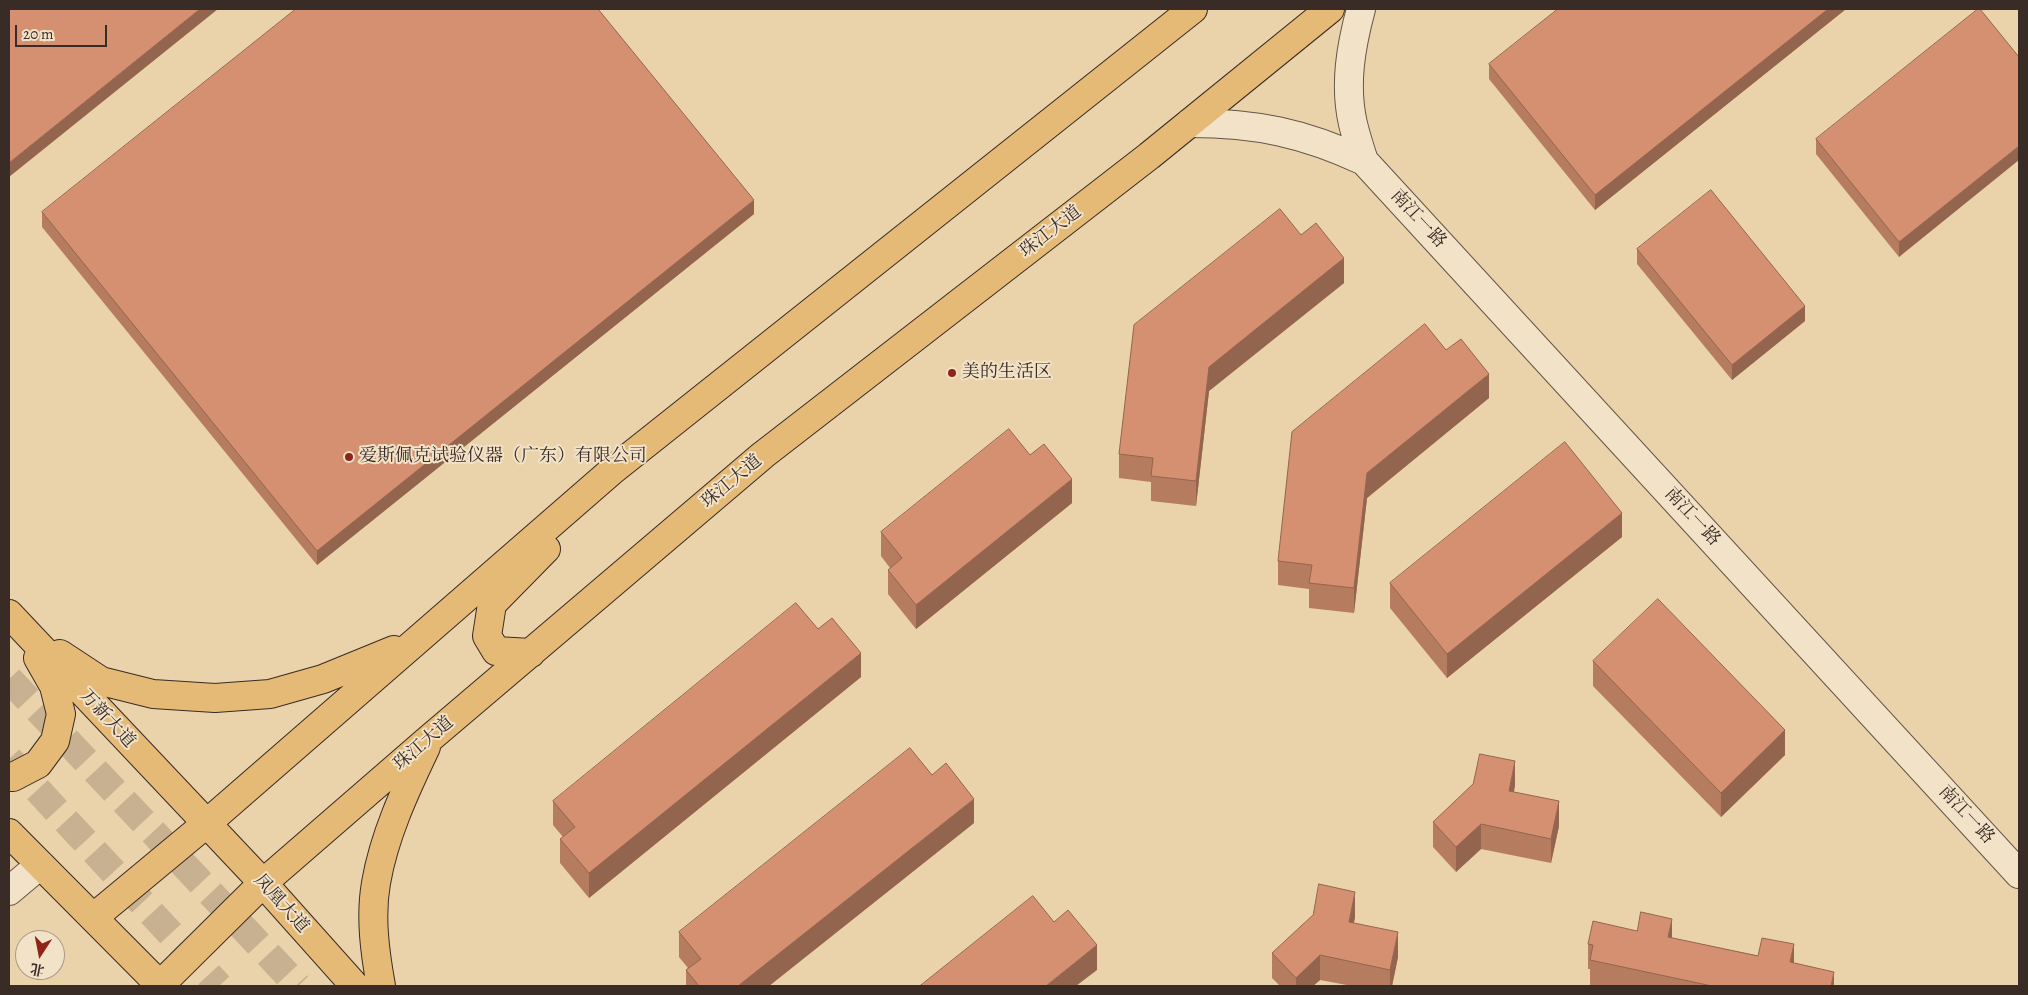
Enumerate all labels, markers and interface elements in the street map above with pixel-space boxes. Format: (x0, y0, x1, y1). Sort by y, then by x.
scale bar (18, 15, 110, 47)
text: 20 m (23, 24, 54, 44)
street label: 南江一路 (1386, 185, 1450, 253)
street label: 珠江大道 (1016, 201, 1086, 263)
place label: 美的生活区 (962, 362, 1052, 384)
marker: 美的生活区 (946, 367, 958, 379)
place label: 爱斯佩克试验仪器（广东）有限公司 (359, 446, 647, 468)
marker: 爱斯佩克试验仪器（广东）有限公司 (343, 451, 355, 463)
street label: 珠江大道 (697, 451, 767, 513)
street label: 南江一路 (1660, 483, 1724, 551)
street label: 万新大道 (75, 685, 139, 753)
street label: 珠江大道 (390, 712, 458, 776)
street label: 南江一路 (1934, 781, 1998, 849)
street label: 凤凰大道 (249, 870, 313, 938)
north arrow (15, 930, 65, 980)
text: 北 (29, 959, 46, 980)

